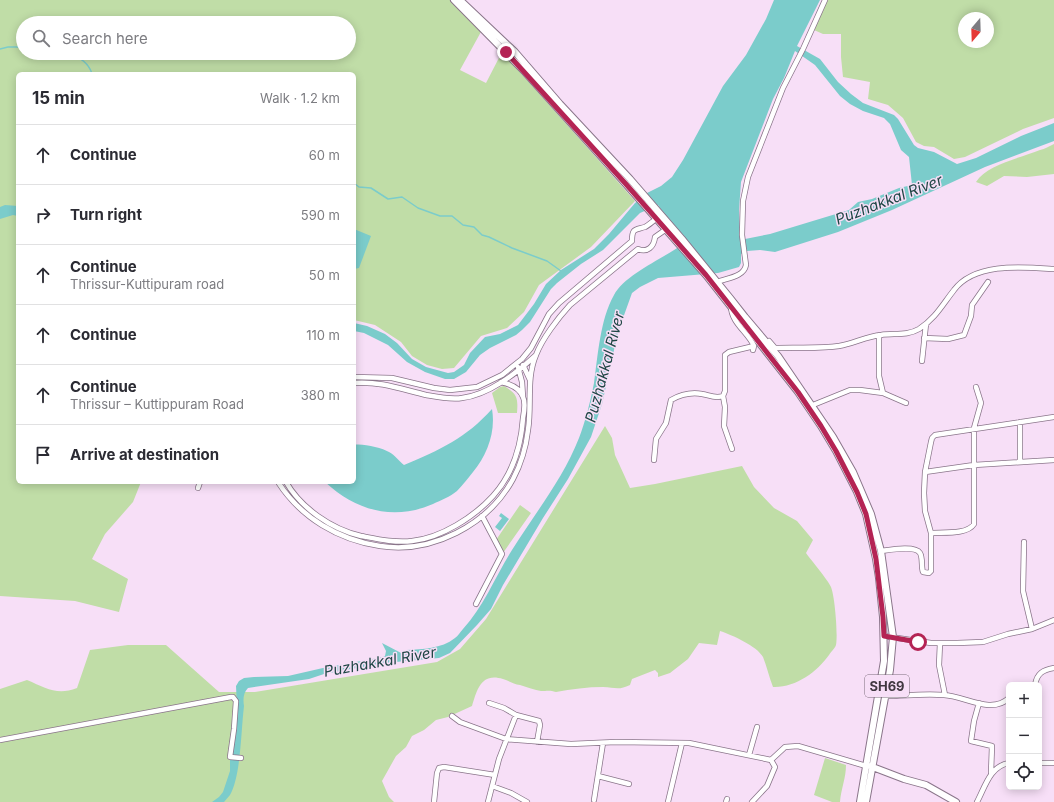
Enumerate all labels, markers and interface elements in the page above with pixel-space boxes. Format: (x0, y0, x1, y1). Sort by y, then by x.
north arrow (958, 12, 994, 48)
search box (16, 16, 356, 60)
icon: search (30, 27, 52, 49)
text: Search here (62, 29, 148, 48)
route end (497, 43, 515, 61)
text: 15 min (32, 88, 85, 108)
text: Walk · 1.2 km (260, 90, 340, 106)
icon: ahead (32, 144, 54, 166)
text: Continue (70, 145, 137, 164)
text: 60 m (309, 147, 340, 163)
water label: Puzhakkal River (832, 170, 946, 229)
icon: right (32, 204, 54, 226)
text: Turn right (70, 205, 142, 224)
text: 590 m (301, 207, 340, 223)
text: Continue (70, 257, 137, 276)
icon: ahead (32, 264, 54, 286)
text: 50 m (309, 267, 340, 283)
text: Thrissur-Kuttipuram road (70, 276, 224, 292)
water label: Puzhakkal River (581, 309, 628, 424)
icon: ahead (32, 324, 54, 346)
text: Continue (70, 325, 137, 344)
text: 110 m (306, 327, 340, 343)
text: Continue (70, 377, 137, 396)
icon: ahead (32, 384, 54, 406)
text: 380 m (301, 387, 340, 403)
text: Thrissur – Kuttippuram Road (70, 396, 244, 412)
icon: arrive (32, 444, 54, 466)
text: Arrive at destination (70, 445, 219, 464)
route start (909, 633, 927, 651)
water label: Puzhakkal River (322, 642, 438, 681)
road number: SH69 (865, 675, 909, 697)
map controls (1006, 682, 1042, 790)
button: + (1006, 682, 1042, 718)
button: − (1006, 718, 1042, 754)
button: locate (1006, 754, 1042, 790)

